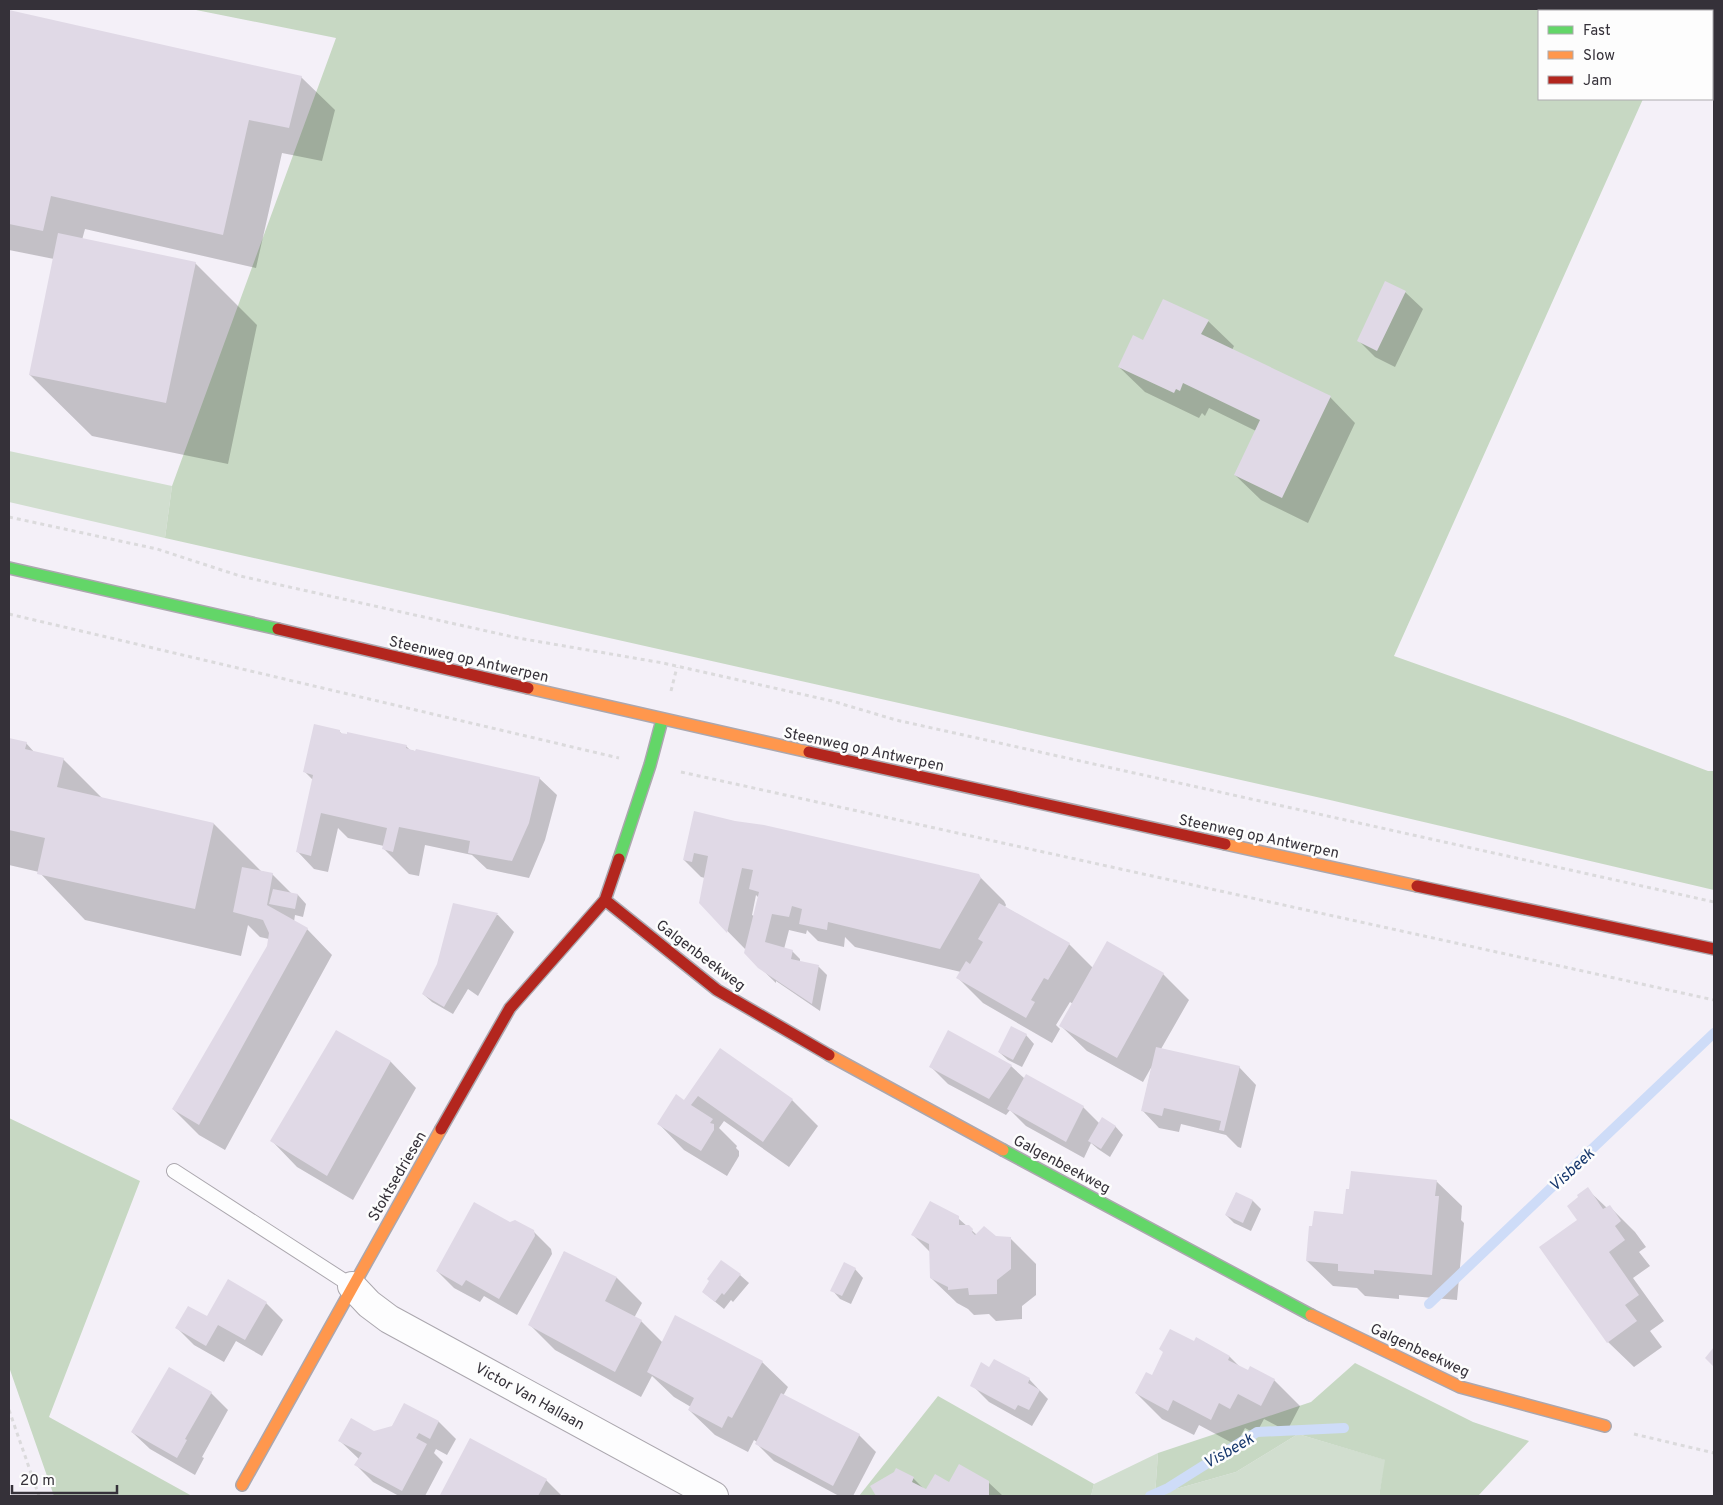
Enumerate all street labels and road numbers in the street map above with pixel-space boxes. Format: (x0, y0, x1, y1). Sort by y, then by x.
street label: Steenweg op Antwerpen (387, 633, 550, 688)
street label: Steenweg op Antwerpen (782, 724, 946, 777)
street label: Steenweg op Antwerpen (1177, 811, 1341, 864)
street label: Galgenbeekweg (652, 916, 749, 996)
street label: Stoktsedriesen (365, 1128, 432, 1225)
street label: Galgenbeekweg (1009, 1132, 1113, 1199)
street label: Galgenbeekweg (1367, 1320, 1472, 1383)
street label: Victor Van Hallaan (471, 1359, 587, 1435)

